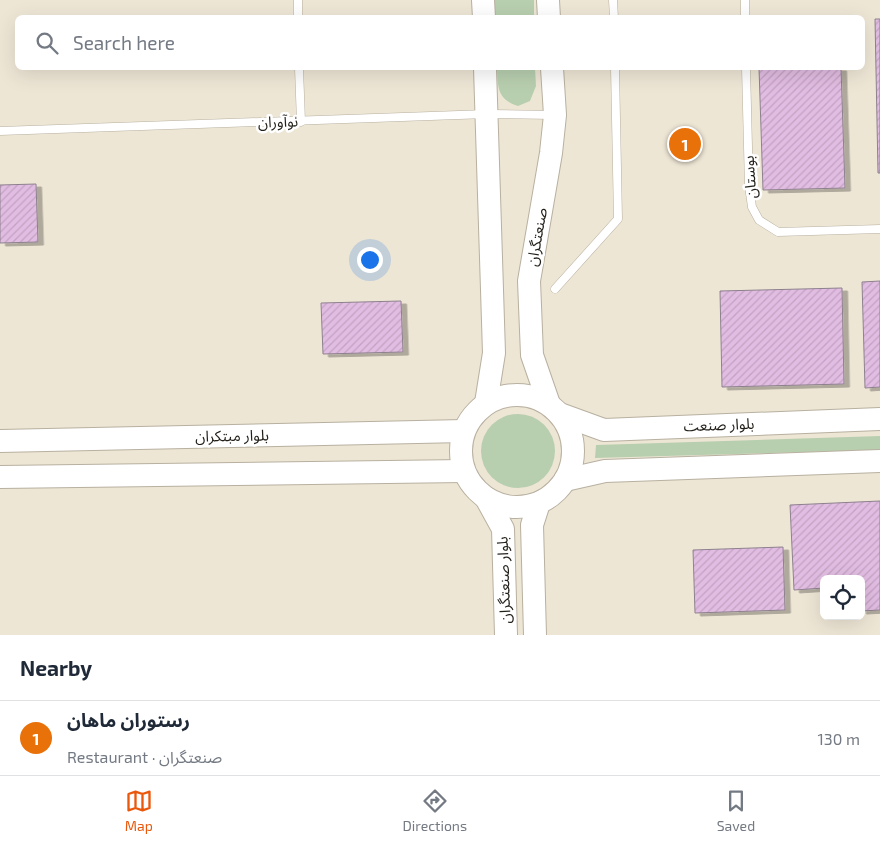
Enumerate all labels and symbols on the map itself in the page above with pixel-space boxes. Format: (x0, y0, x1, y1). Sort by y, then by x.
street label: نوآوران (257, 111, 298, 132)
pin: 1 (669, 125, 701, 163)
street label: بوستان (739, 155, 760, 199)
street label: صنعتگران (522, 206, 551, 268)
your location (357, 247, 383, 273)
street label: بلوار صنعت (683, 414, 755, 435)
street label: بلوار مبتکران (195, 425, 269, 446)
street label: بلوار صنعتگران (492, 536, 515, 624)

